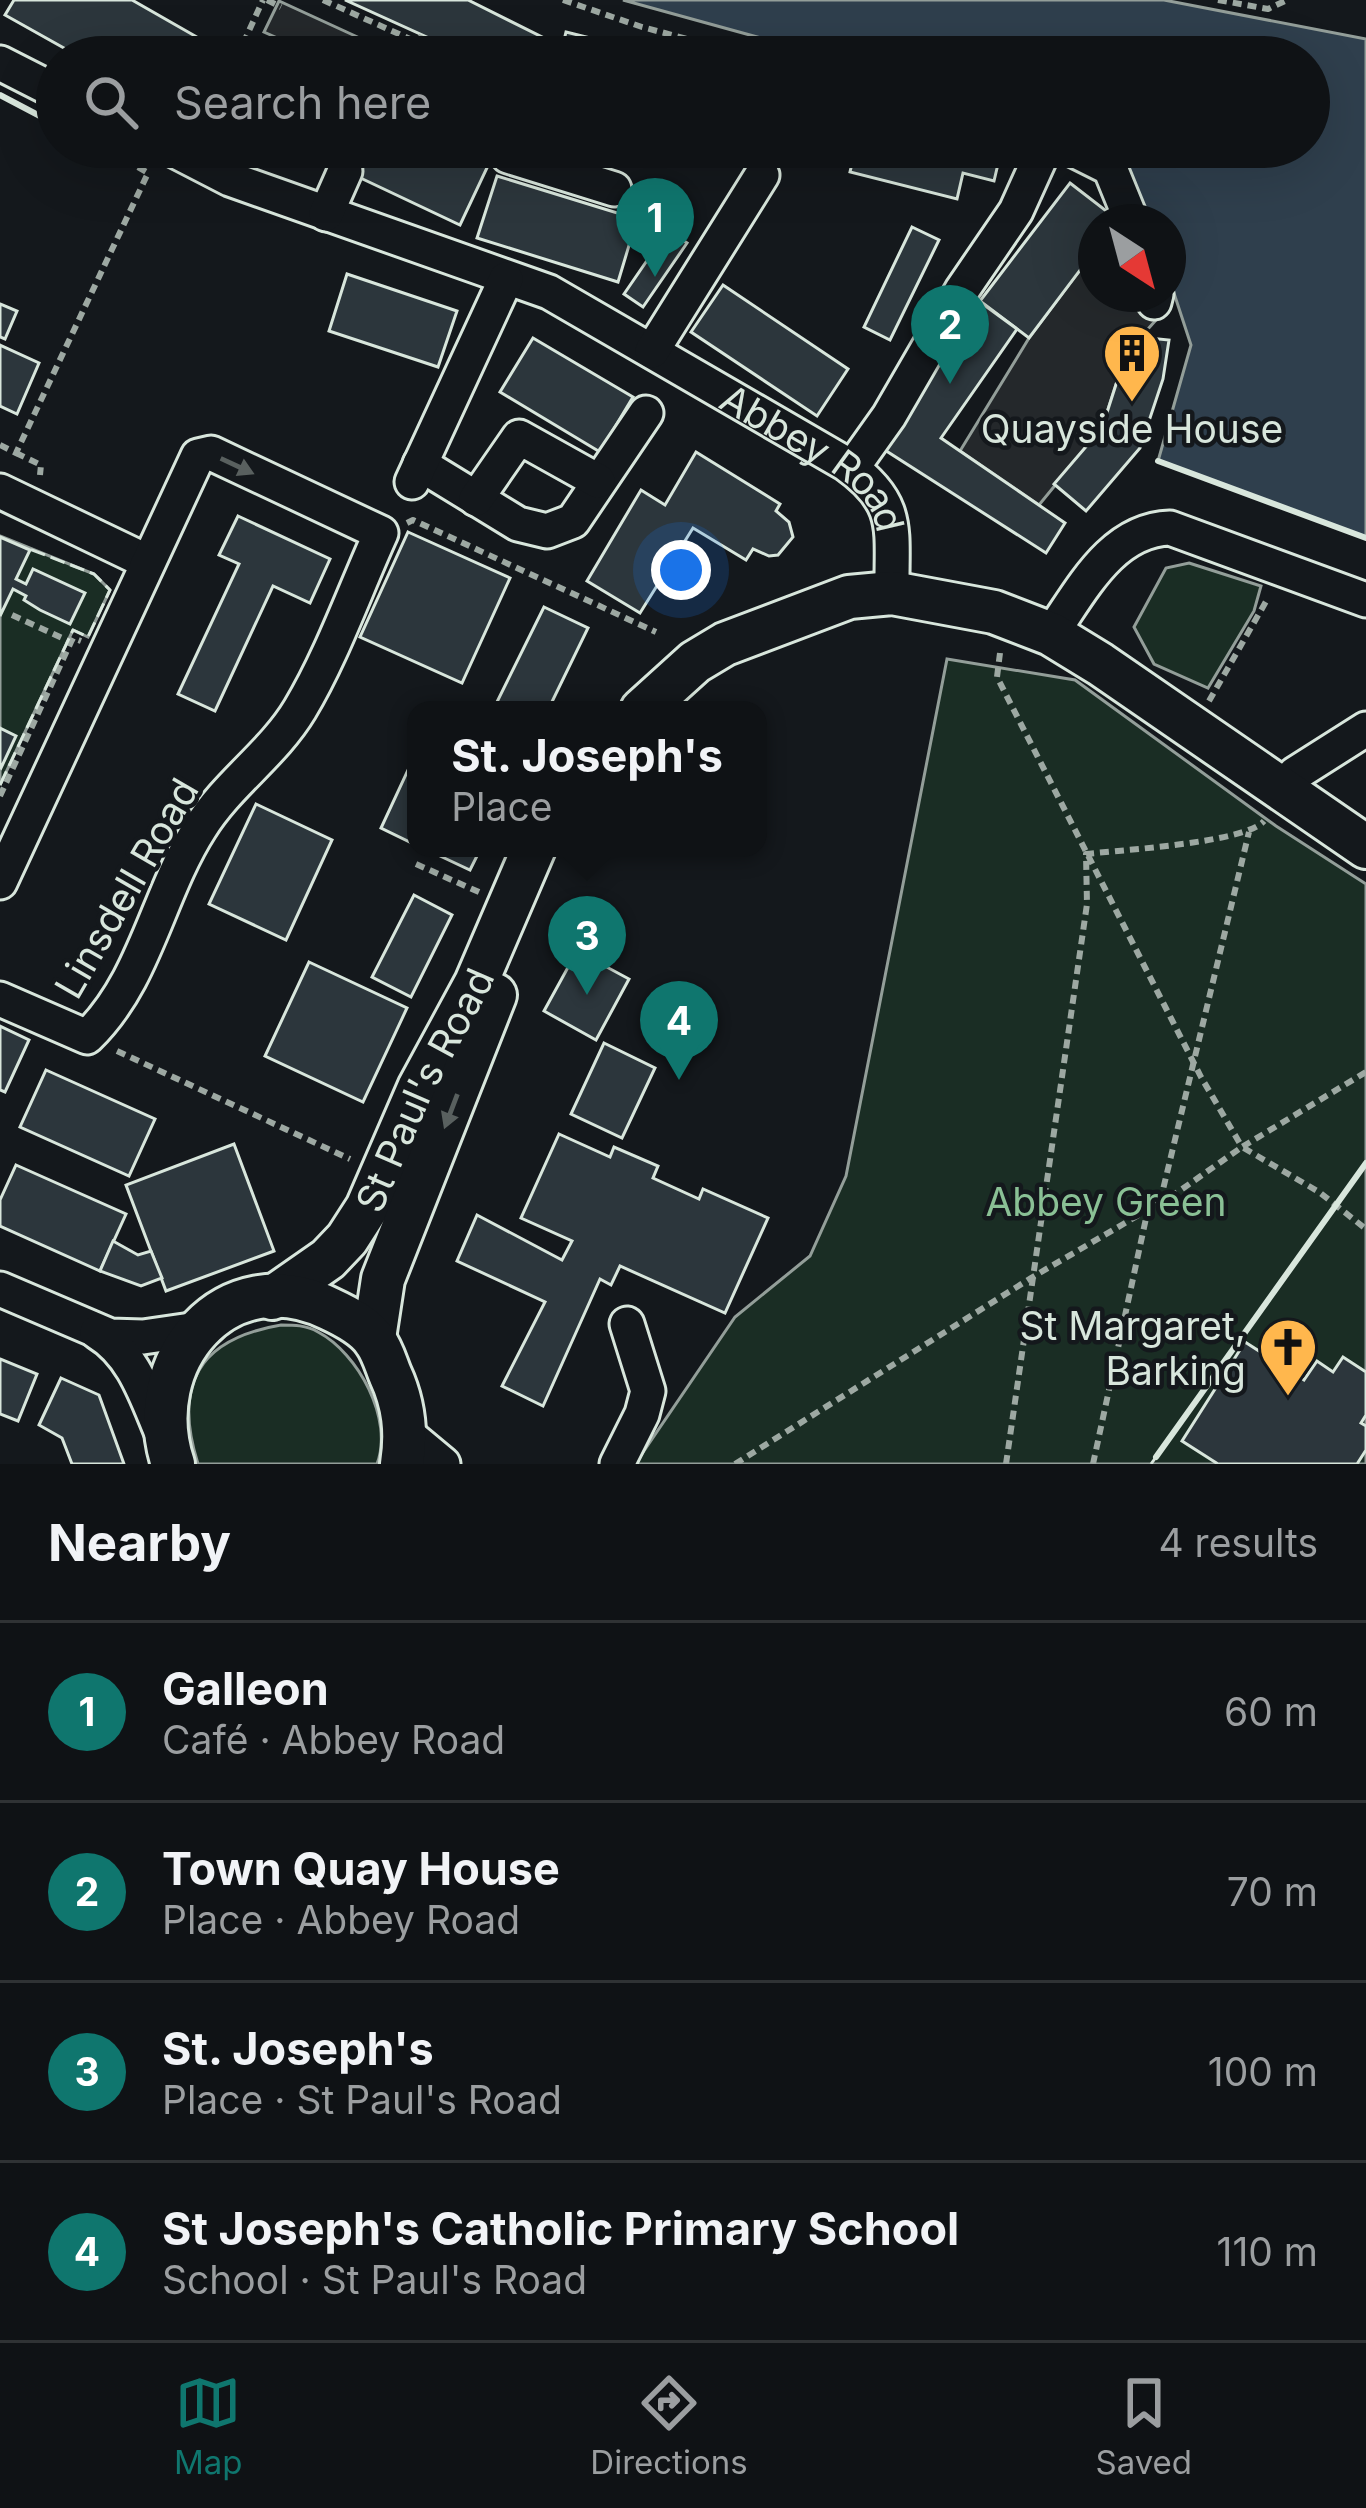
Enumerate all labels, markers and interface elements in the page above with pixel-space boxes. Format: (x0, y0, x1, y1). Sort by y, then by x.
search box (36, 36, 1330, 168)
icon: search (78, 69, 144, 135)
text: Search here (174, 75, 431, 130)
pin: 1 (616, 178, 694, 277)
north arrow (1078, 204, 1186, 312)
pin: 2 (911, 285, 989, 384)
building icon: Quayside House (1101, 322, 1163, 404)
street label: Abbey Road (713, 373, 915, 536)
place label: Quayside House (981, 405, 1283, 452)
one-way arrow (220, 456, 255, 476)
your location (651, 540, 711, 600)
popup (407, 701, 767, 857)
text: St. Joseph's (451, 728, 723, 783)
street label: Linsdell Road (44, 770, 208, 1006)
text: Place (451, 783, 552, 830)
pin: 3 (548, 896, 626, 995)
street label: St Paul's Road (345, 961, 503, 1219)
pin: 4 (640, 981, 718, 1080)
one-way arrow (441, 1093, 459, 1129)
park label: Abbey Green (985, 1178, 1227, 1225)
place label: St Margaret, Barking (1020, 1302, 1246, 1394)
church icon: St Margaret, Barking (1257, 1316, 1319, 1398)
text: Nearby (48, 1512, 231, 1573)
text: 4 results (1158, 1519, 1318, 1566)
text: Galleon (162, 1661, 329, 1716)
text: 1 (79, 1688, 95, 1735)
text: 60 m (1224, 1688, 1318, 1735)
text: Café · Abbey Road (162, 1716, 505, 1763)
text: Town Quay House (162, 1841, 560, 1896)
text: 2 (75, 1868, 99, 1915)
text: 70 m (1227, 1868, 1318, 1915)
text: Place · Abbey Road (162, 1896, 520, 1943)
text: St. Joseph's (162, 2021, 434, 2076)
text: 3 (74, 2048, 100, 2095)
text: 100 m (1208, 2048, 1318, 2095)
text: Place · St Paul's Road (162, 2076, 562, 2123)
text: St Joseph's Catholic Primary School (162, 2201, 959, 2256)
text: 4 (74, 2228, 100, 2275)
text: 110 m (1217, 2228, 1318, 2275)
text: School · St Paul's Road (162, 2256, 587, 2303)
tab: Map (174, 2370, 242, 2482)
tab: Directions (590, 2370, 748, 2482)
tab: Saved (1095, 2370, 1192, 2482)

